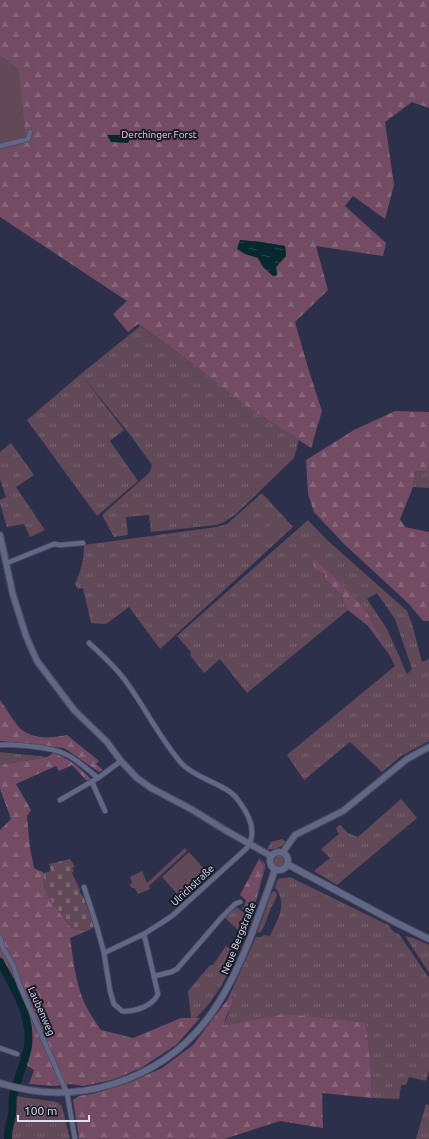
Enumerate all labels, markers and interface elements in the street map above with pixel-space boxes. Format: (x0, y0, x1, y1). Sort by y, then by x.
park label: Derchinger Forst (121, 129, 197, 140)
street label: Ulrichstraße (169, 863, 216, 908)
street label: Neue Bergstraße (219, 901, 258, 976)
street label: Laubenweg (26, 985, 57, 1037)
scale bar (18, 1097, 89, 1123)
text: 100 m (24, 1104, 57, 1117)

